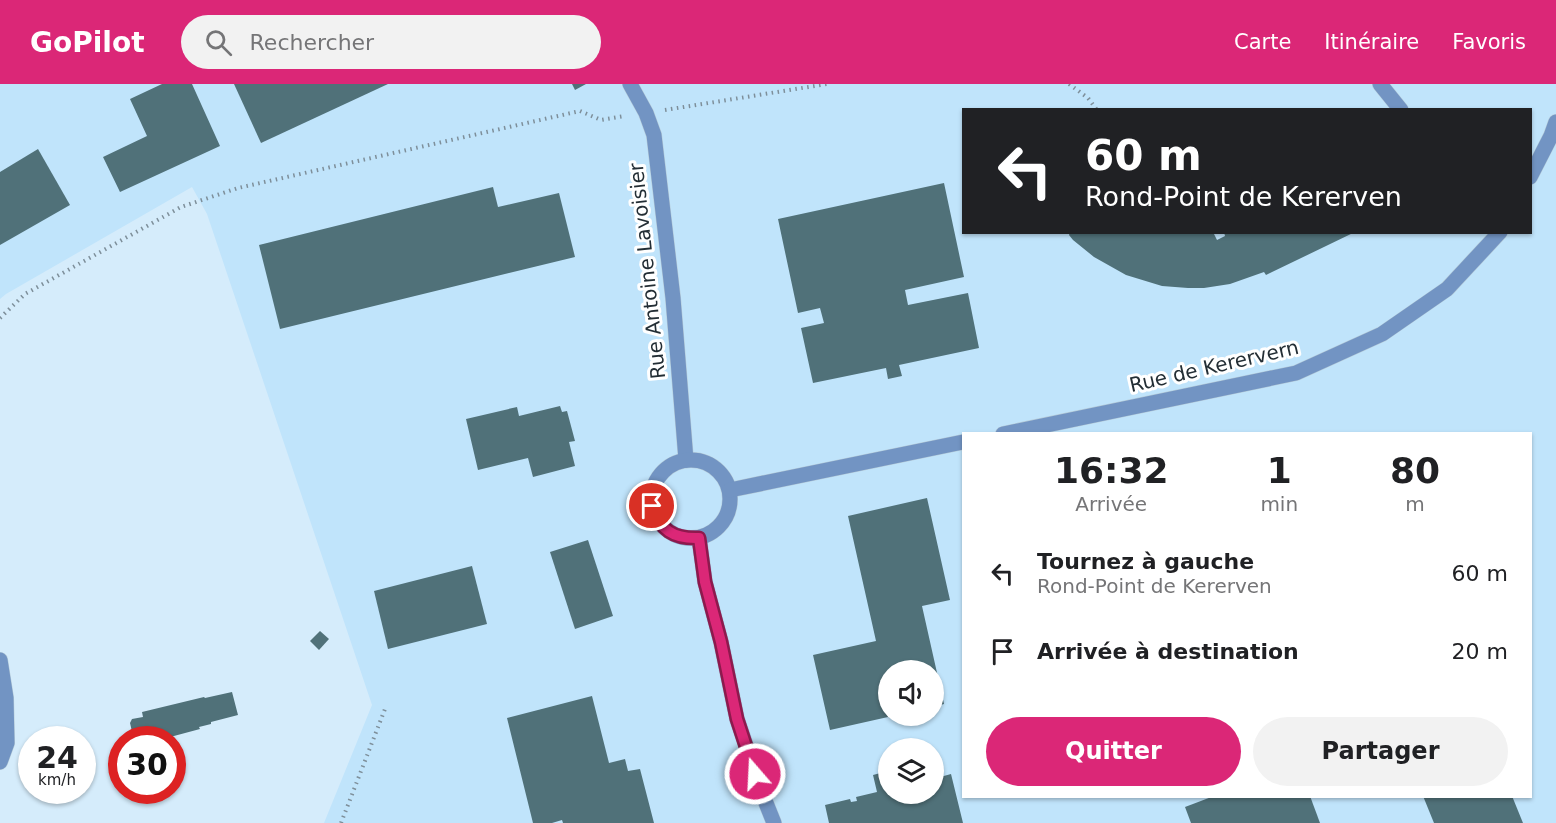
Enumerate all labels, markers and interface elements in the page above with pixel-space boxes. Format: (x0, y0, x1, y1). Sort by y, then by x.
search box (181, 15, 601, 69)
text: GoPilot (30, 26, 145, 59)
icon: search (202, 26, 235, 59)
text: Rechercher (250, 30, 374, 55)
text: Carte (1234, 30, 1291, 54)
text: Itinéraire (1324, 30, 1419, 54)
text: Favoris (1452, 30, 1526, 54)
text: 60 m (1085, 131, 1202, 180)
icon: left (986, 132, 1064, 210)
street label: Rue Antoine Lavoisier (624, 161, 670, 380)
text: Rond-Point de Kererven (1085, 181, 1402, 212)
street label: Rue de Kerervern (1127, 335, 1301, 397)
text: 16:32 (1054, 450, 1168, 491)
text: 1 (1267, 450, 1292, 491)
text: 80 (1390, 450, 1440, 491)
pin (626, 480, 677, 531)
icon: arrive (635, 489, 668, 522)
text: Arrivée (1075, 492, 1147, 516)
text: min (1260, 492, 1298, 516)
text: m (1405, 492, 1425, 516)
text: Tournez à gauche (1037, 549, 1254, 574)
icon: left (986, 557, 1019, 590)
text: 60 m (1452, 561, 1508, 586)
text: Rond-Point de Kererven (1037, 574, 1272, 598)
icon: arrive (986, 635, 1019, 668)
text: Arrivée à destination (1037, 639, 1299, 664)
text: 20 m (1452, 639, 1508, 664)
map controls (878, 660, 944, 804)
button: sound (878, 660, 944, 726)
button: Quitter (986, 717, 1241, 786)
button: Partager (1253, 717, 1508, 786)
speed limit sign: 30 (108, 726, 186, 804)
button: layers (878, 738, 944, 804)
text: 24 (36, 740, 78, 775)
position arrow (723, 742, 787, 806)
text: km/h (38, 771, 76, 789)

